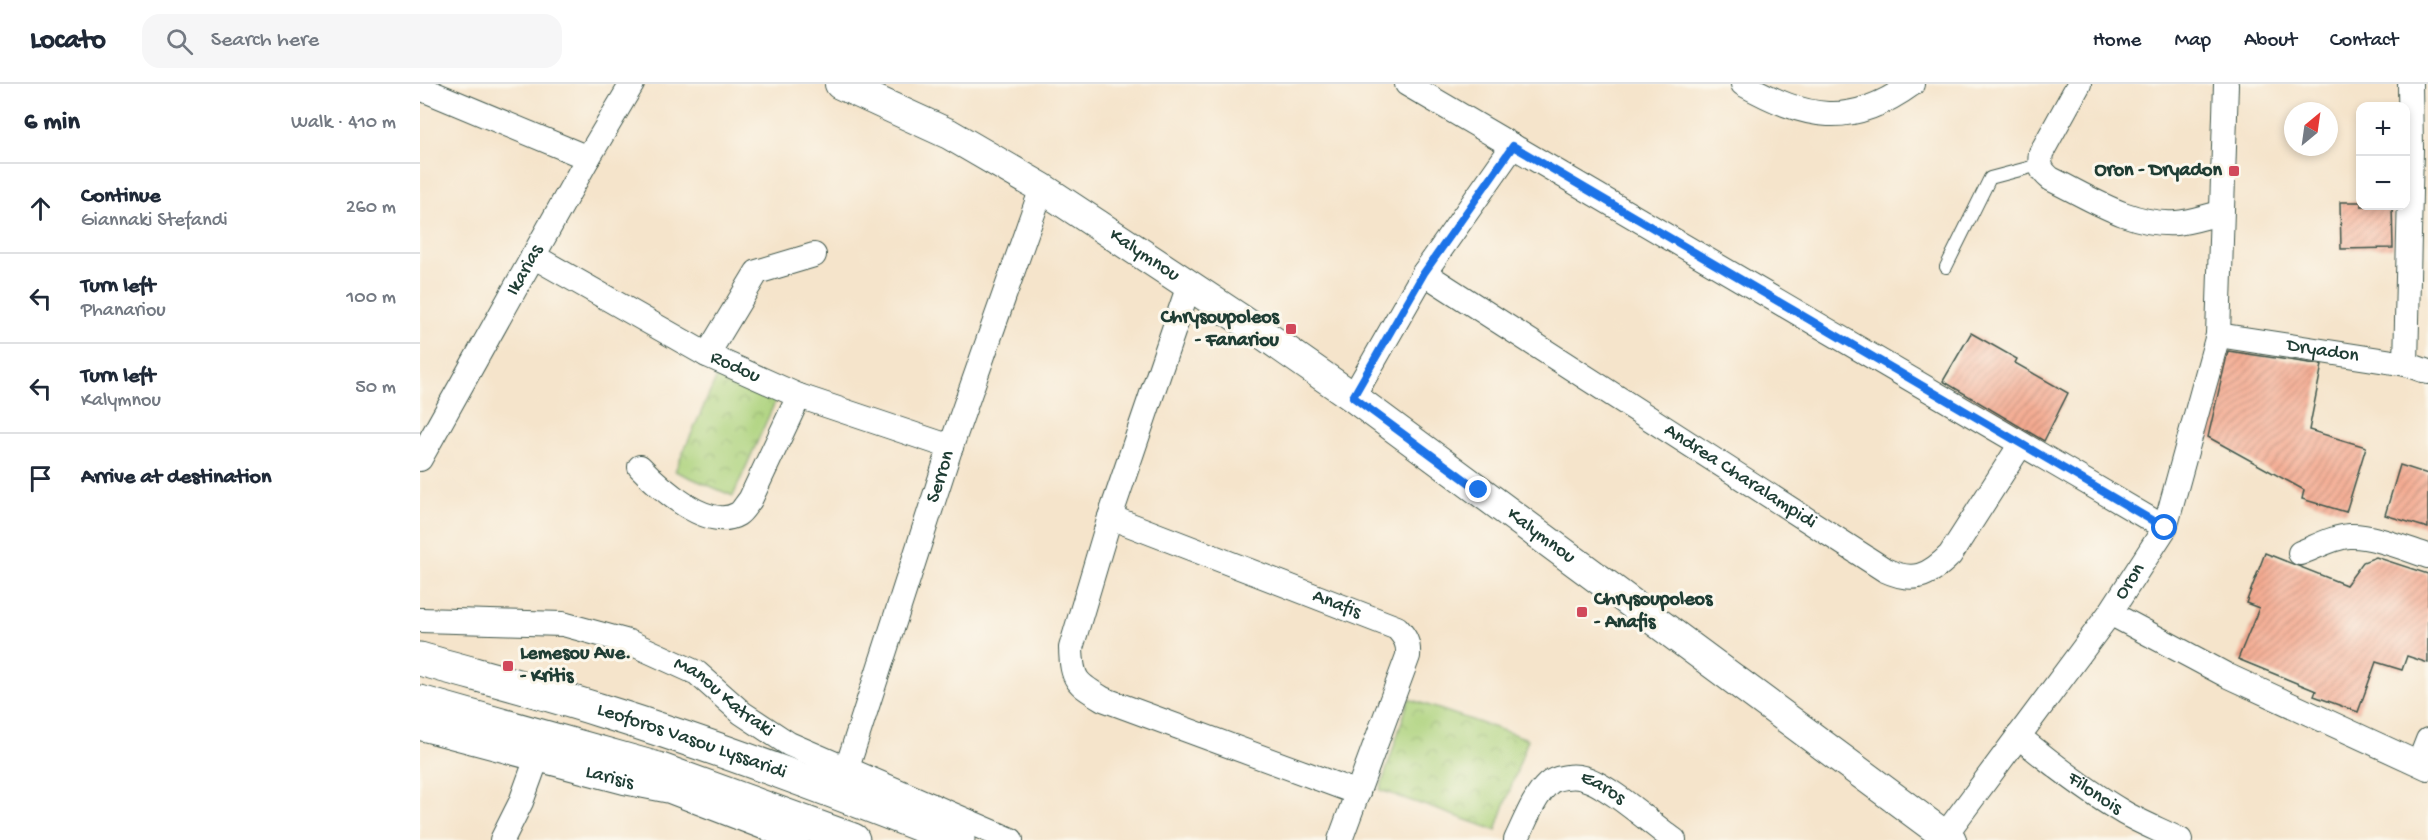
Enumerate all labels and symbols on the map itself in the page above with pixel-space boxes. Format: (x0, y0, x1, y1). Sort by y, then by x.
north arrow (2284, 102, 2338, 156)
place label: Oron - Dryadon (2095, 160, 2222, 183)
marker: Oron - Dryadon (2227, 164, 2241, 178)
street label: Kalymnou (1105, 224, 1184, 287)
street label: Ikarias (502, 240, 549, 300)
place label: Chrysoupoleos - Fanariou (1160, 307, 1281, 353)
marker: Chrysoupoleos - Fanariou (1284, 322, 1298, 336)
street label: Dryadon (2283, 334, 2361, 368)
street label: Rodou (707, 346, 764, 389)
street label: Andrea Charalampidi (1659, 419, 1821, 534)
street label: Serron (922, 447, 960, 506)
route end (1465, 476, 1491, 502)
street label: Kalymnou (1502, 503, 1580, 570)
route start (2151, 514, 2177, 540)
street label: Oron (2110, 559, 2151, 604)
street label: Anafis (1309, 585, 1365, 625)
place label: Chrysoupoleos - Anafis (1593, 589, 1714, 635)
marker: Chrysoupoleos - Anafis (1575, 605, 1589, 619)
place label: Lemesou Ave. - Kritis (520, 643, 631, 689)
street label: Manou Katraki (670, 652, 778, 742)
marker: Lemesou Ave. - Kritis (501, 659, 515, 673)
street label: Leoforos Vasou Lyssaridi (594, 699, 790, 785)
street label: Larisis (583, 761, 636, 795)
street label: Earos (1578, 766, 1631, 811)
street label: Filonois (2062, 767, 2127, 821)

